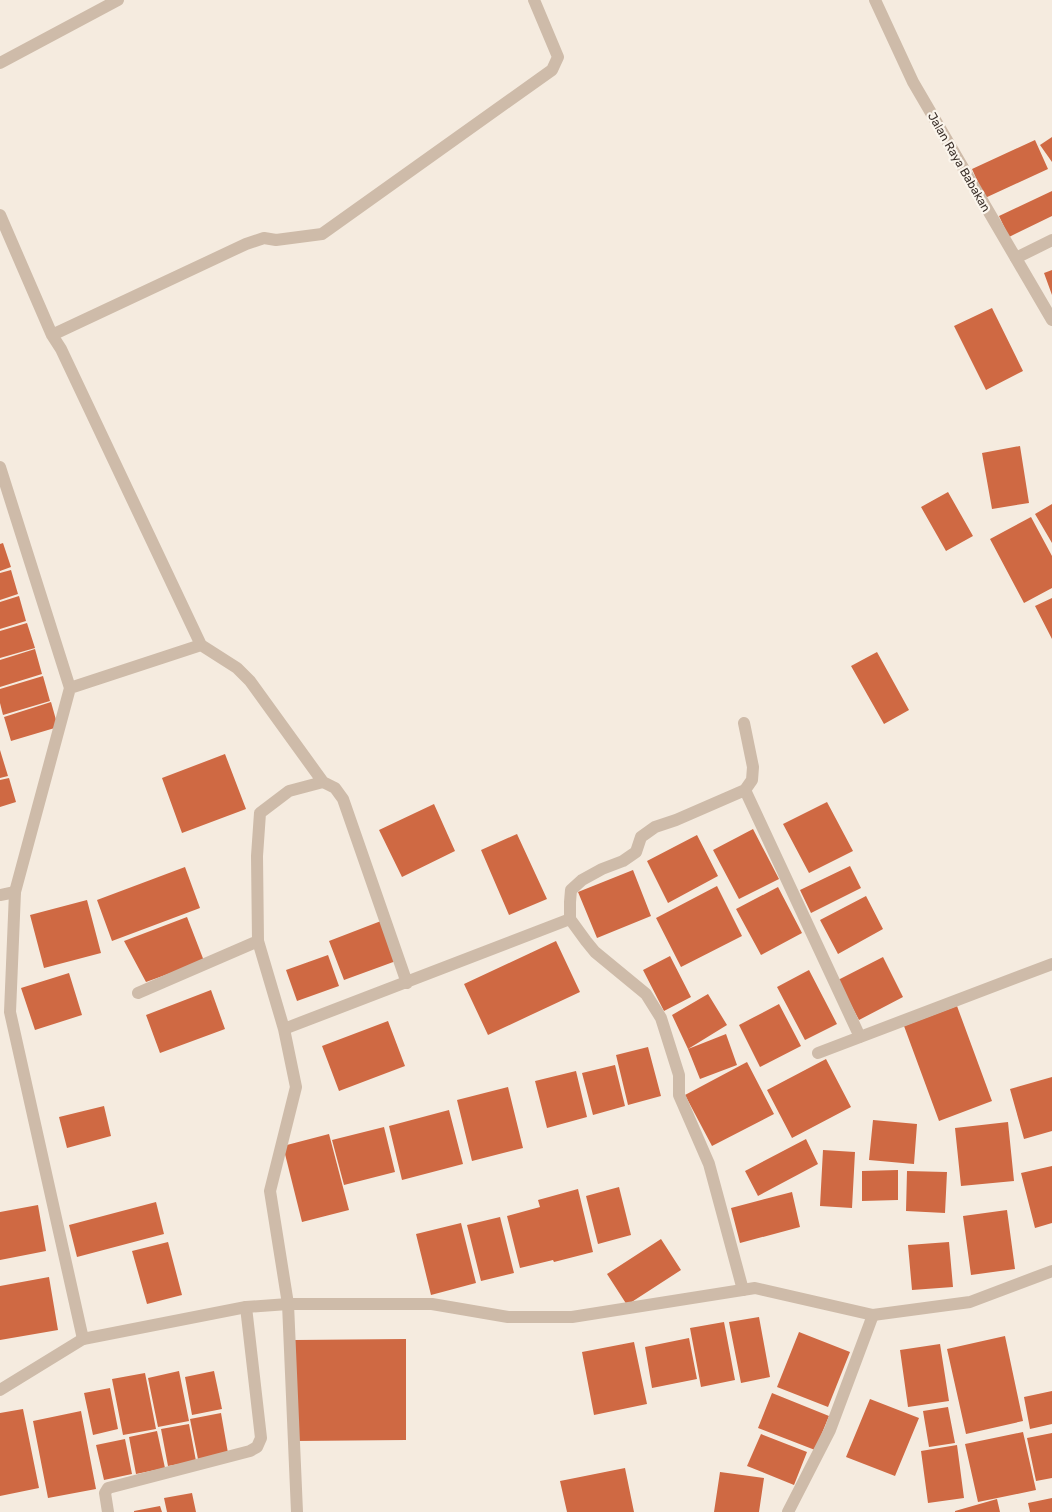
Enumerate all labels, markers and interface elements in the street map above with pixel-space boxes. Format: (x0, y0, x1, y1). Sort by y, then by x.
street label: Jalan Raya Babakan (925, 110, 993, 214)

